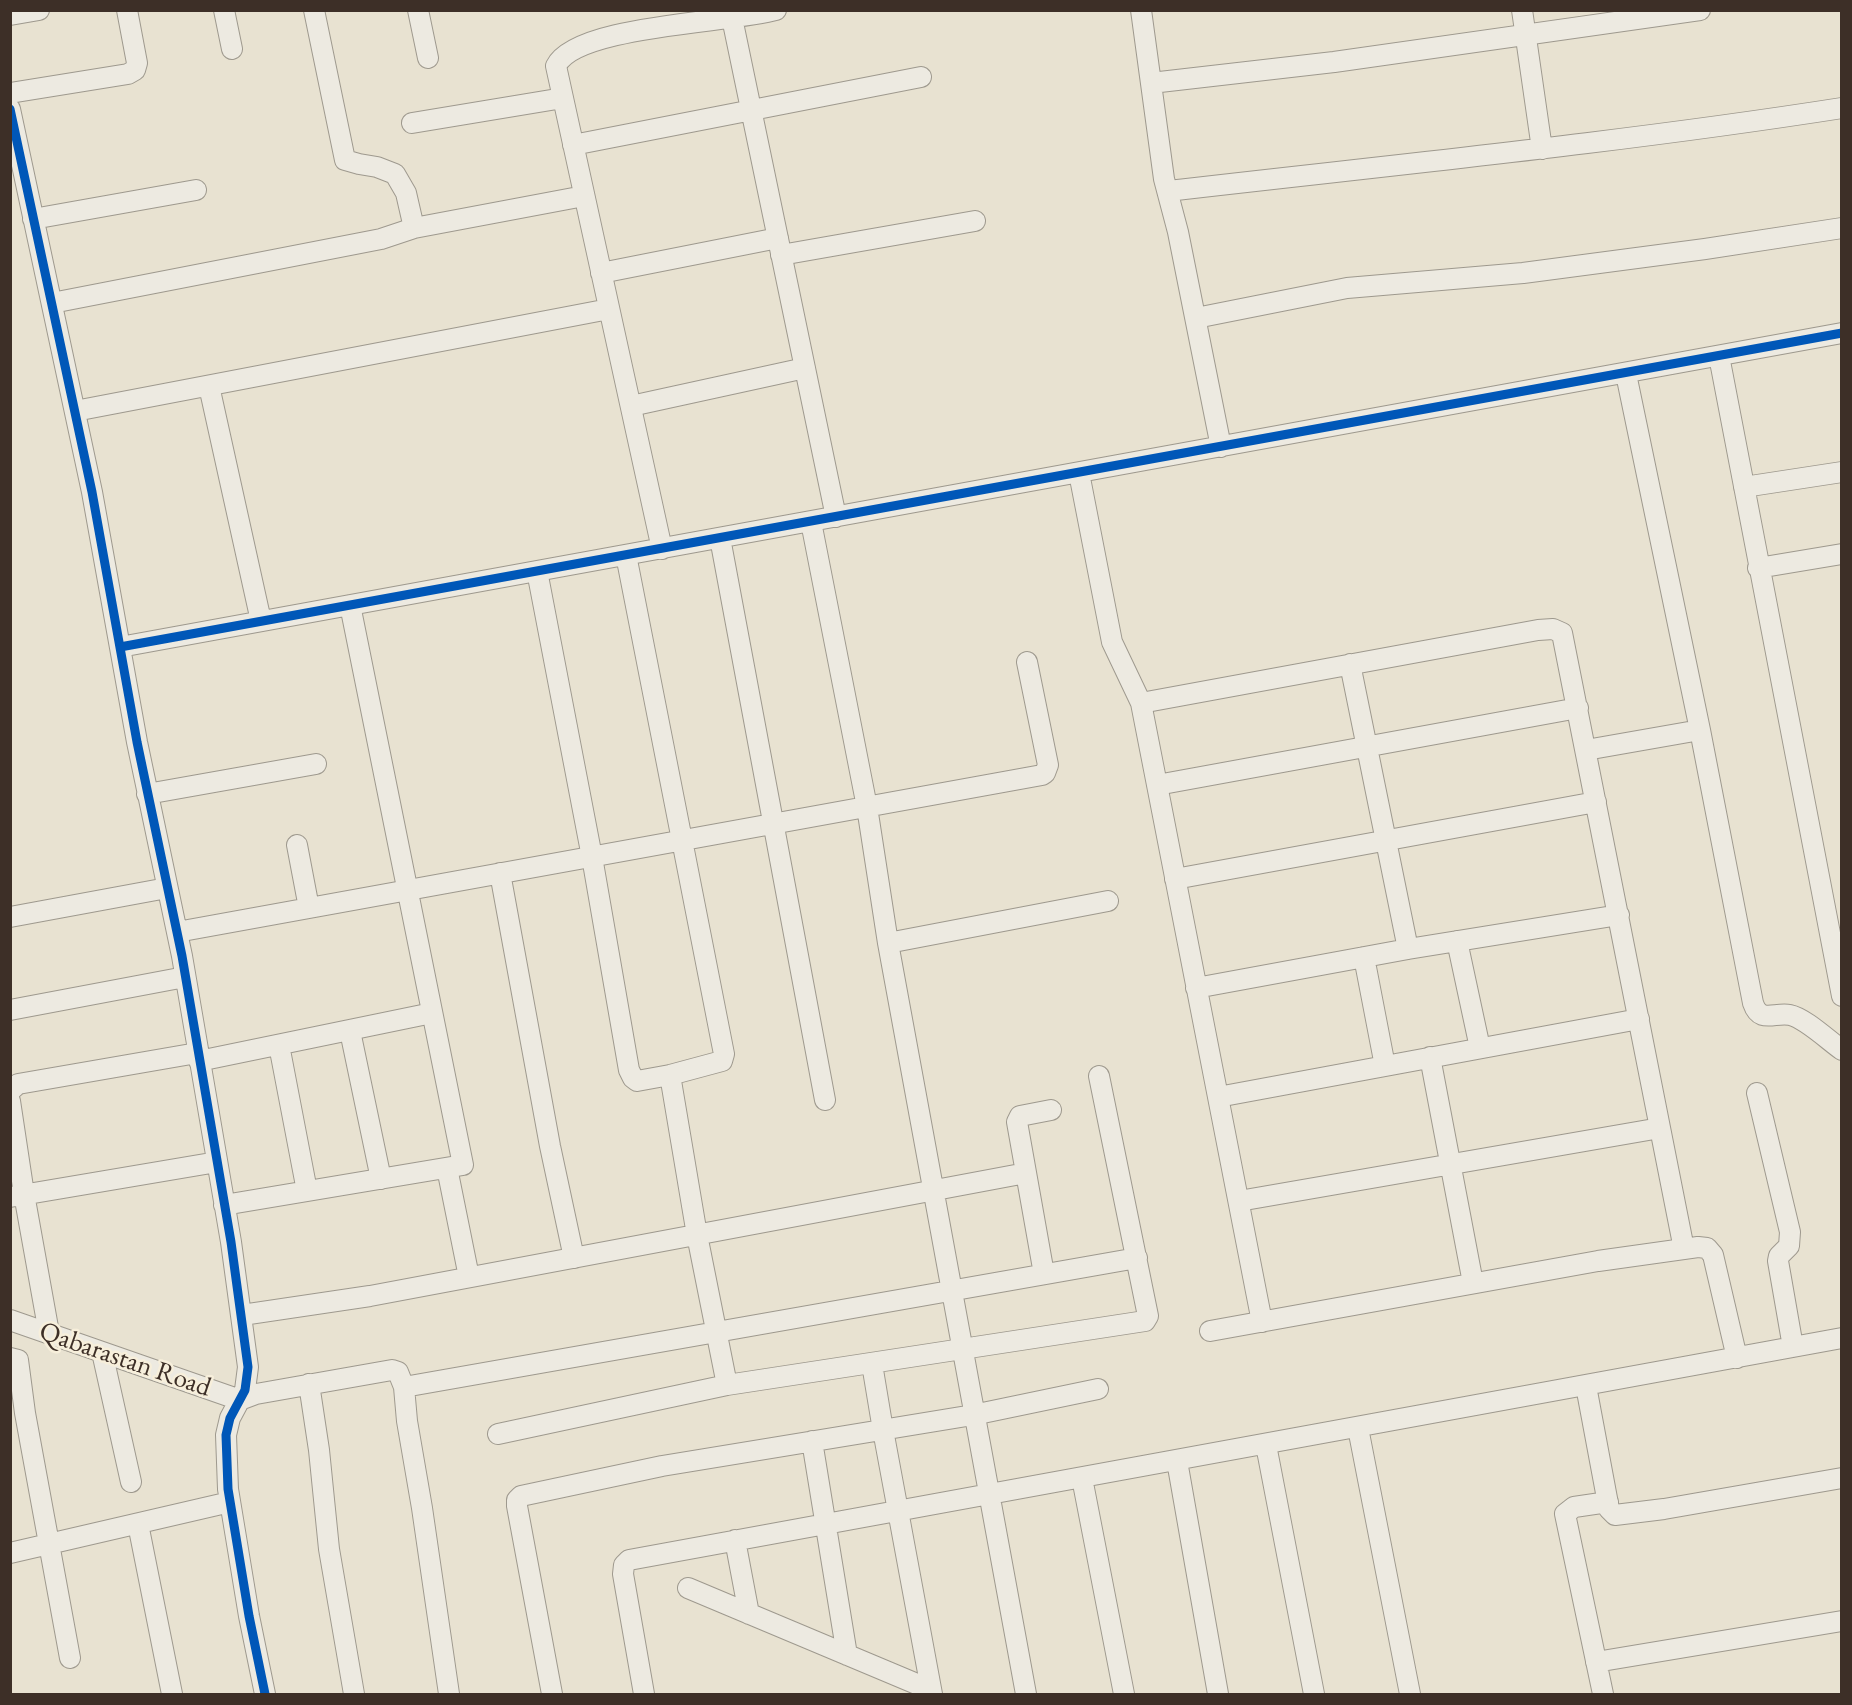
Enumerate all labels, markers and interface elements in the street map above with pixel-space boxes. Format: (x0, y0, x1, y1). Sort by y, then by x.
street label: Qabarastan Road (35, 1315, 215, 1405)

